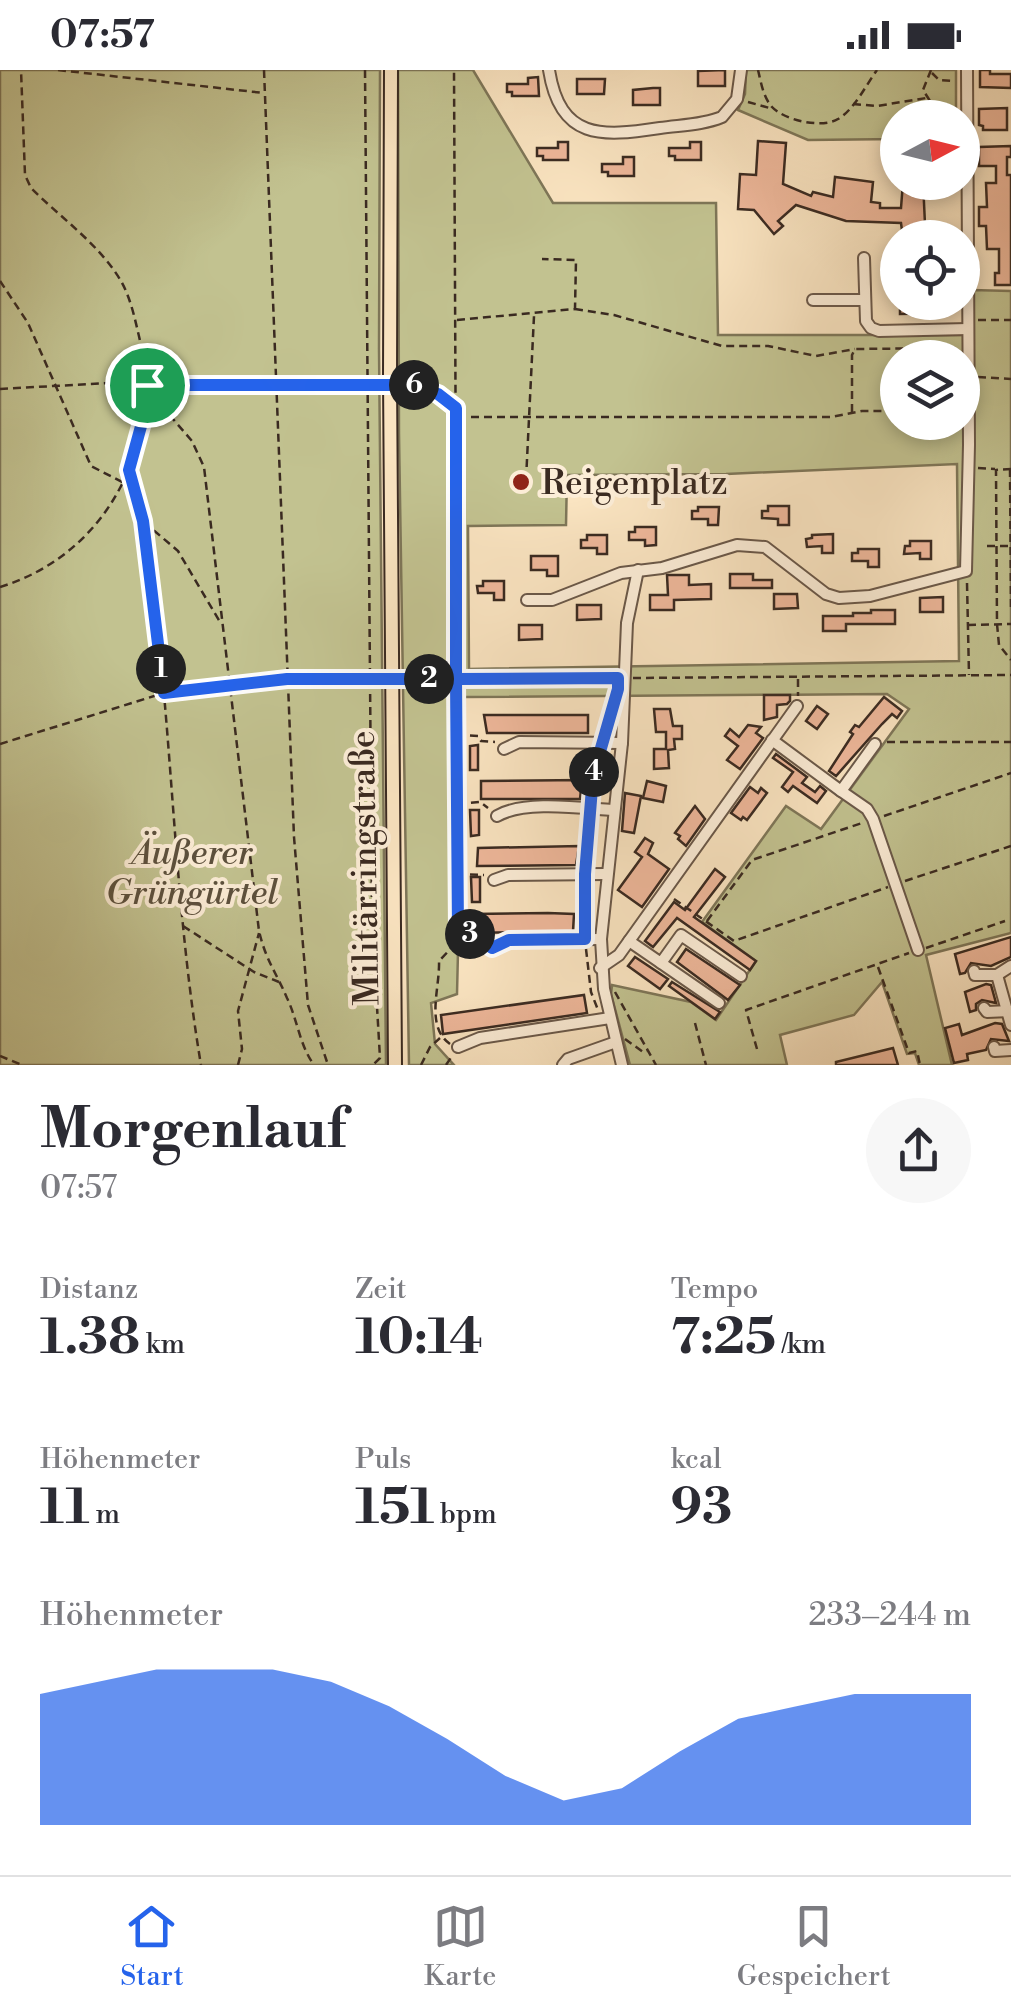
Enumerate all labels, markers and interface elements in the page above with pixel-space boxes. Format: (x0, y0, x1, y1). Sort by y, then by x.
text: 07:57 (50, 12, 155, 59)
north arrow (880, 100, 980, 200)
map controls (880, 100, 980, 440)
button: locate (880, 220, 980, 320)
button: layers (880, 340, 980, 440)
pin (105, 343, 190, 428)
icon: arrive (120, 358, 175, 413)
pin: 6 (389, 360, 439, 410)
text: 6 (405, 367, 423, 402)
place label: Reigenplatz (541, 462, 728, 505)
marker: Reigenplatz (510, 471, 532, 493)
pin: 1 (136, 644, 186, 694)
text: 1 (154, 651, 168, 686)
pin: 2 (404, 654, 454, 704)
text: 2 (420, 661, 438, 696)
street label: Militärringstraße (342, 730, 389, 1006)
pin: 4 (569, 747, 619, 797)
text: 4 (585, 754, 603, 789)
park label: Äußerer Grüngürtel (106, 830, 278, 915)
pin: 3 (445, 909, 495, 959)
text: 3 (462, 916, 478, 951)
text: Morgenlauf (40, 1096, 346, 1165)
button: share (866, 1098, 971, 1203)
text: 07:57 (40, 1168, 117, 1208)
text: Distanz (40, 1272, 138, 1307)
text: Zeit (355, 1272, 407, 1307)
text: Tempo (671, 1272, 758, 1307)
text: 1.38 (40, 1307, 140, 1369)
text: 10:14 (355, 1307, 483, 1369)
text: 7:25 (671, 1307, 776, 1369)
text: km (140, 1327, 185, 1362)
text: /km (776, 1327, 826, 1362)
text: Höhenmeter (40, 1442, 200, 1477)
text: Puls (355, 1442, 411, 1477)
text: kcal (671, 1442, 721, 1477)
text: 11 (40, 1477, 90, 1539)
text: 151 (355, 1477, 434, 1539)
text: 93 (671, 1477, 732, 1539)
text: m (90, 1497, 120, 1532)
text: bpm (434, 1497, 497, 1532)
text: Höhenmeter (40, 1595, 223, 1635)
text: 233–244 m (808, 1595, 971, 1635)
tab: Start (120, 1899, 184, 1994)
tab: Karte (424, 1899, 496, 1994)
tab: Gespeichert (737, 1899, 891, 1994)

